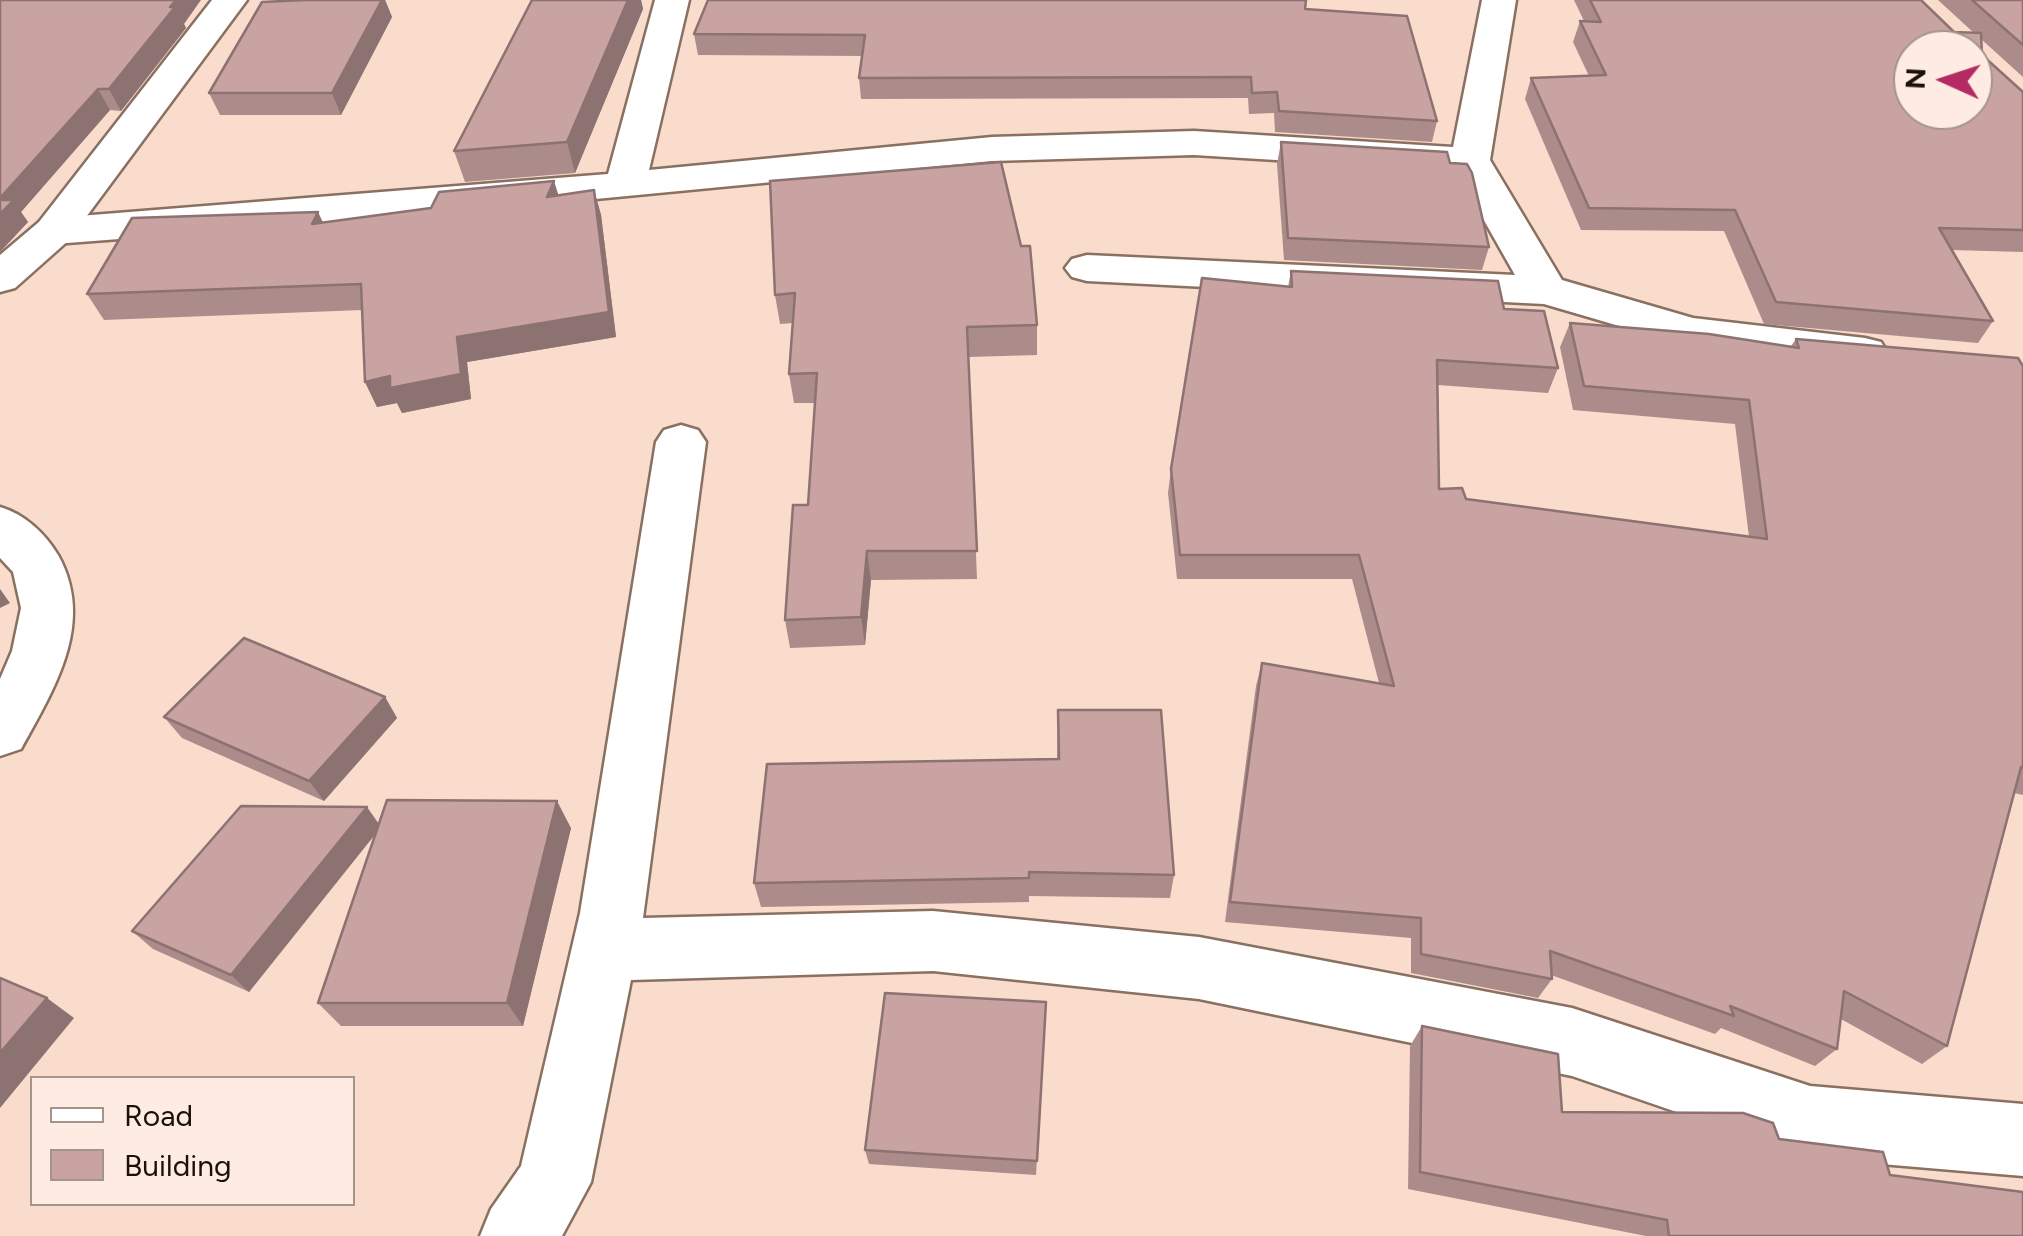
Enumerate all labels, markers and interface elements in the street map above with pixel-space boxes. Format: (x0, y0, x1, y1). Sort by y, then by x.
north arrow (1893, 30, 1993, 130)
text: N (1897, 67, 1933, 90)
legend (30, 1076, 355, 1206)
text: Road (124, 1097, 193, 1134)
text: Building (124, 1147, 232, 1184)

